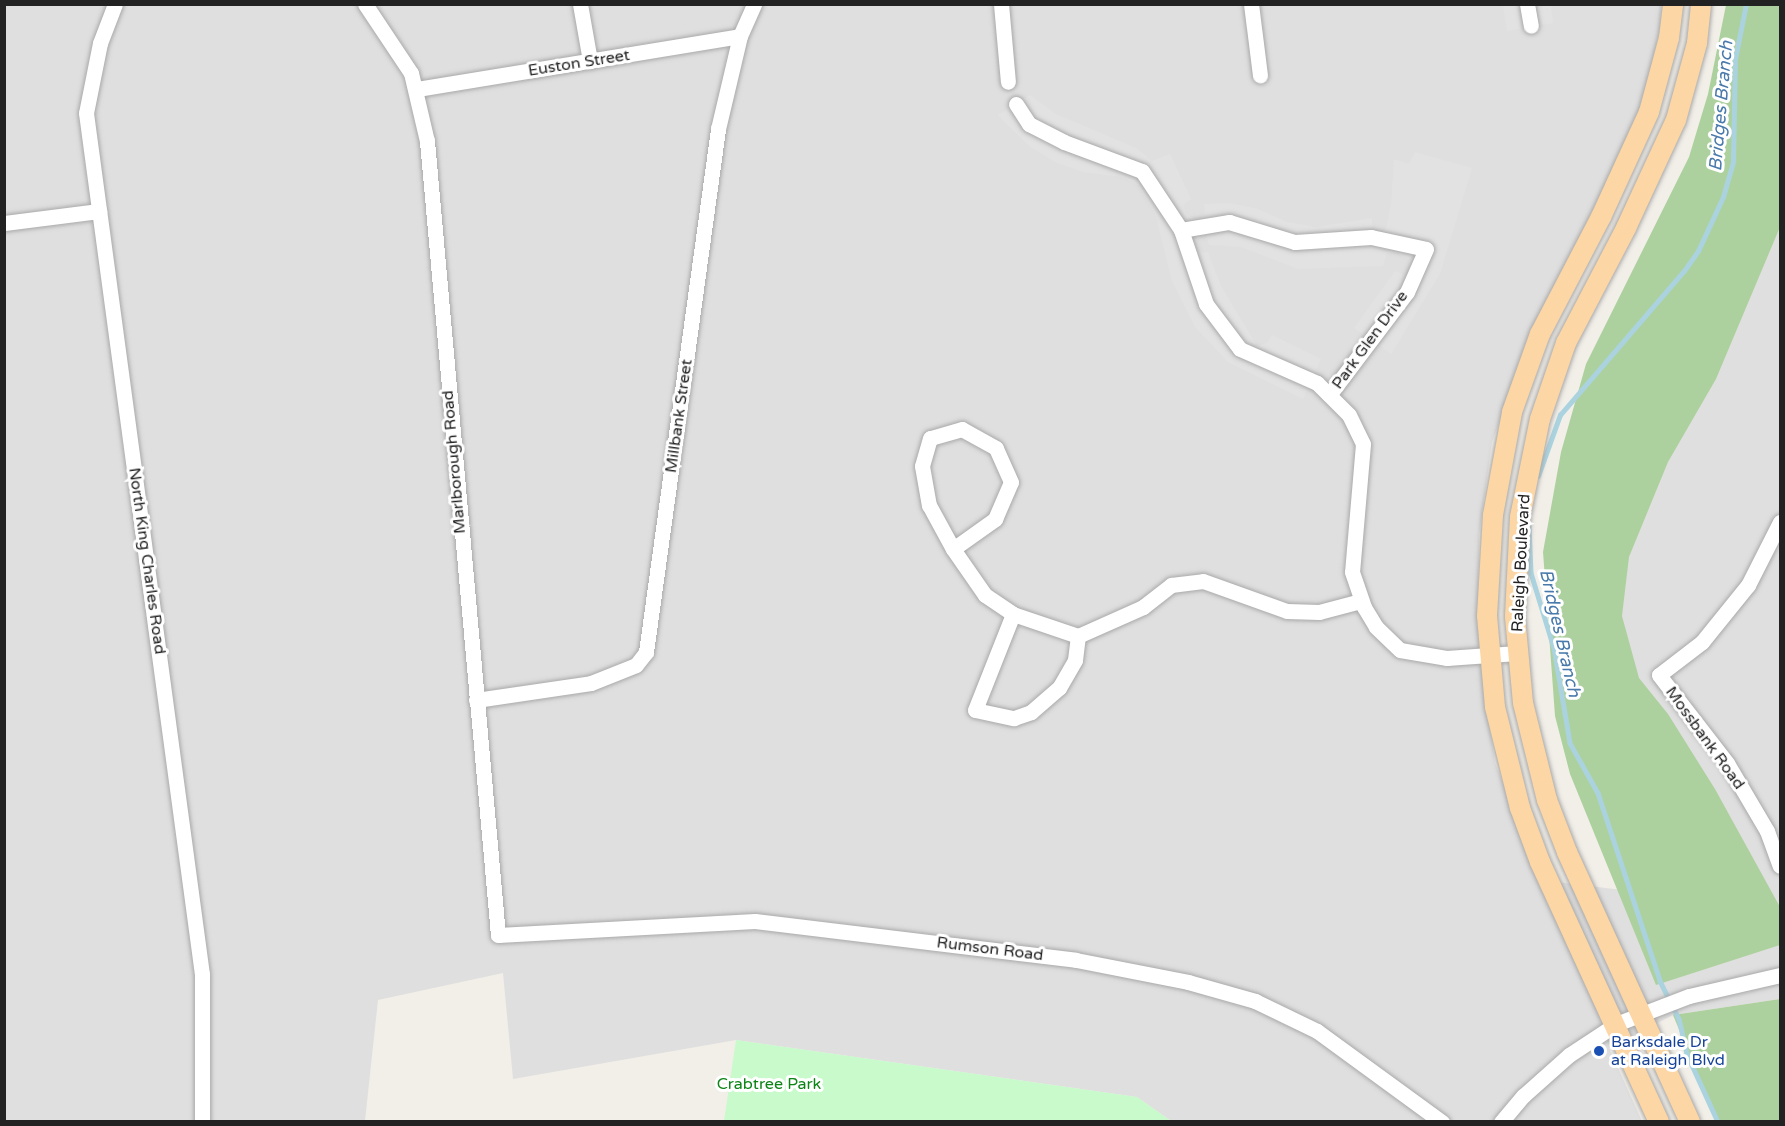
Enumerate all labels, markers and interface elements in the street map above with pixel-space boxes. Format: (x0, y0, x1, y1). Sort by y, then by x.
water label: Bridges Branch (1705, 40, 1737, 172)
street label: Euston Street (527, 45, 631, 81)
street label: Park Glen Drive (1328, 287, 1412, 393)
street label: Millbank Street (662, 358, 696, 474)
street label: Marlborough Road (438, 389, 470, 535)
street label: North King Charles Road (124, 466, 170, 656)
street label: Raleigh Boulevard (1508, 493, 1534, 633)
water label: Bridges Branch (1535, 567, 1585, 699)
street label: Mossbank Road (1661, 683, 1749, 793)
street label: Rumson Road (936, 933, 1044, 965)
place label: Barksdale Dr at Raleigh Blvd (1611, 1032, 1725, 1070)
marker: Barksdale Dr at Raleigh Blvd (1592, 1044, 1606, 1058)
park label: Crabtree Park (717, 1074, 821, 1094)

